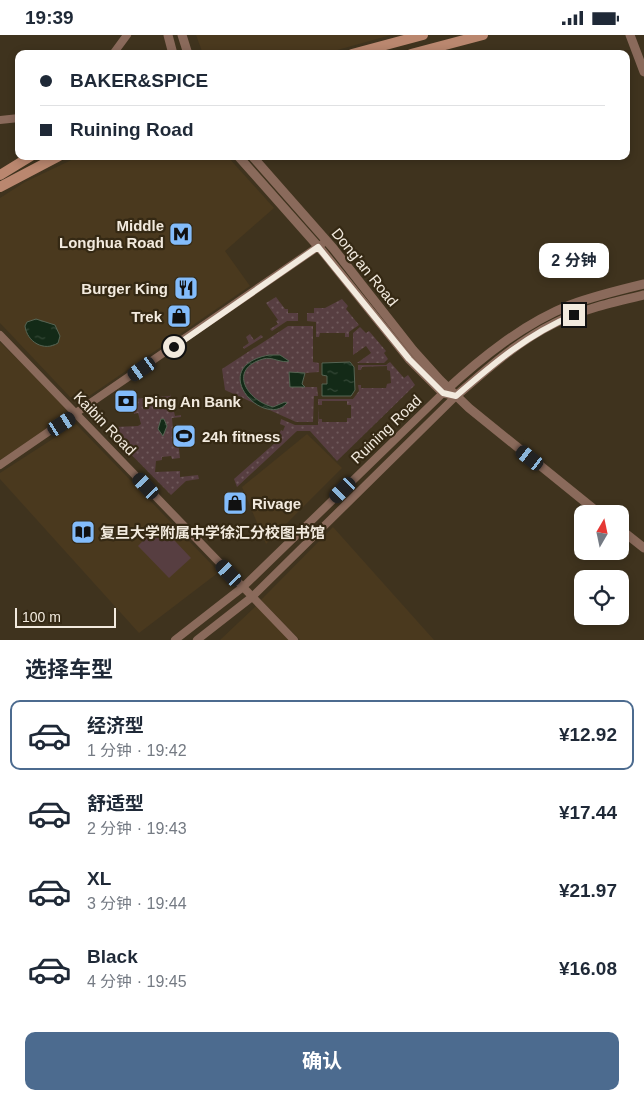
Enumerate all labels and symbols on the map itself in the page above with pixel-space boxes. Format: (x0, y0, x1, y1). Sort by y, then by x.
place label: Middle Longhua Road (59, 217, 164, 251)
metro station icon: Middle Longhua Road (168, 221, 194, 247)
street label: Dong'an Road (328, 225, 402, 309)
callout: 2 分钟 (539, 243, 609, 277)
restaurant icon: Burger King (173, 275, 199, 301)
place label: Burger King (81, 280, 168, 297)
shop icon: Trek (166, 303, 192, 329)
route end (563, 304, 585, 326)
place label: Trek (131, 308, 163, 325)
route start (163, 336, 185, 358)
car (125, 354, 158, 384)
street label: Kaibin Road (70, 388, 140, 458)
bank icon: Ping An Bank (113, 388, 139, 414)
street label: Ruining Road (347, 391, 425, 467)
place label: Ping An Bank (144, 393, 242, 410)
car (45, 410, 78, 438)
sports icon: 24h fitness (171, 423, 197, 449)
place label: 24h fitness (202, 428, 280, 445)
car (513, 443, 546, 473)
car (130, 470, 161, 502)
car (326, 474, 359, 506)
shop icon: Rivage (222, 490, 248, 516)
place label: Rivage (252, 495, 301, 512)
north arrow (574, 505, 629, 560)
library icon: 复旦大学附属中学徐汇分校图书馆 (70, 519, 96, 545)
place label: 复旦大学附属中学徐汇分校图书馆 (100, 524, 325, 541)
car (213, 557, 244, 589)
scale bar (15, 605, 116, 628)

